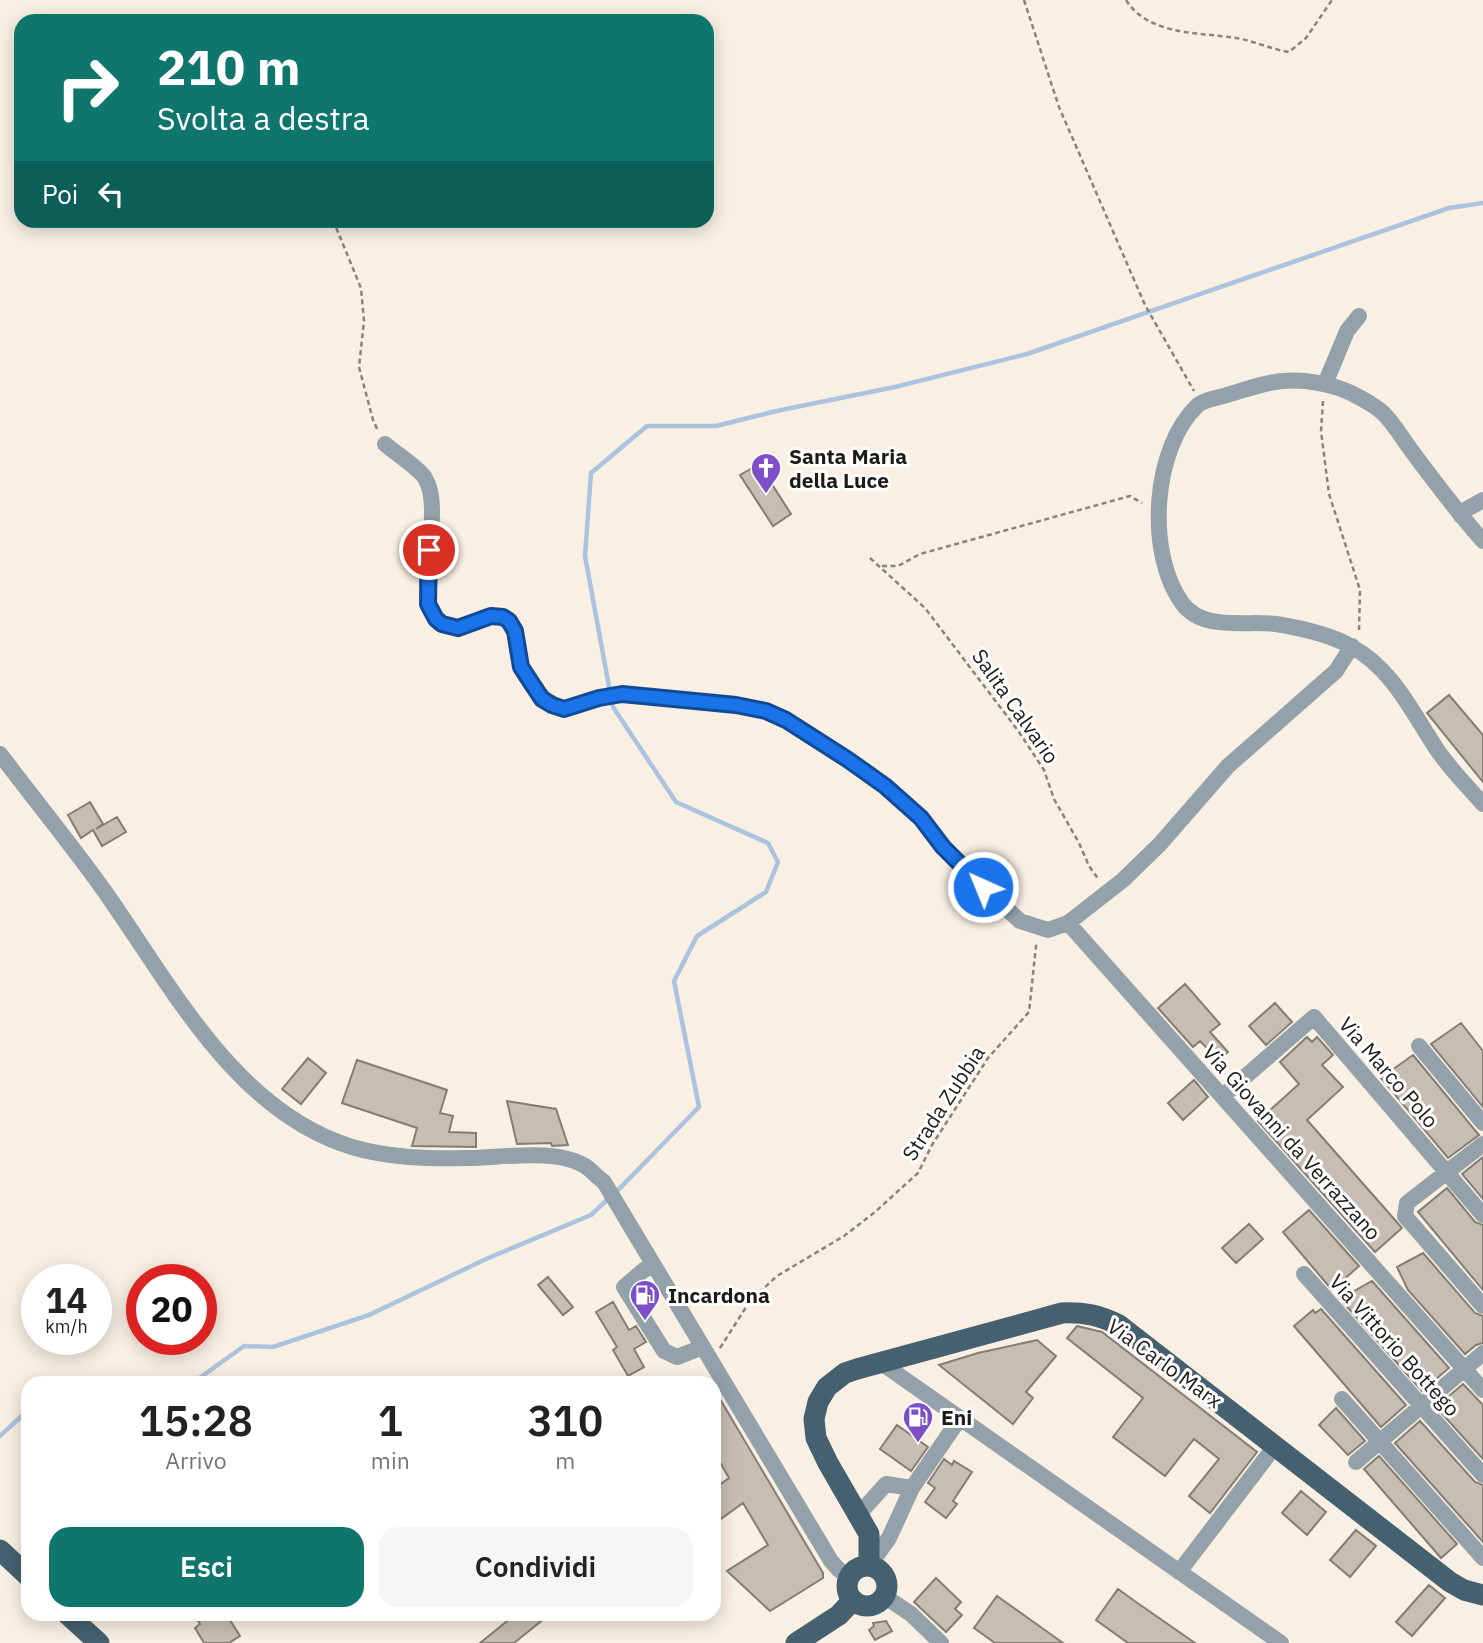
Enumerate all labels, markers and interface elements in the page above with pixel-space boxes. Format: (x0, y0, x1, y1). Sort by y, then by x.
text: 210 m (157, 35, 301, 98)
icon: right (42, 42, 133, 133)
text: Svolta a destra (157, 97, 369, 139)
icon: left (92, 175, 130, 213)
text: Poi (42, 177, 78, 211)
place label: Santa Maria della Luce (789, 442, 907, 494)
church icon: Santa Maria della Luce (749, 451, 783, 495)
pin (399, 520, 459, 580)
icon: arrive (410, 531, 448, 569)
street label: Salita Calvario (966, 643, 1066, 769)
position arrow (946, 850, 1020, 924)
street label: Via Marco Polo (1333, 1010, 1445, 1134)
street label: Via Giovanni da Verrazzano (1197, 1038, 1387, 1246)
street label: Strada Zubbia (895, 1040, 991, 1166)
speed limit sign: 20 (126, 1264, 217, 1355)
street label: Via Vittorio Bottego (1324, 1268, 1466, 1422)
text: 14 (45, 1277, 88, 1323)
fuel station icon: Incardona (628, 1278, 662, 1322)
place label: Incardona (668, 1281, 770, 1309)
street label: Via Carlo Marx (1102, 1312, 1228, 1414)
text: km/h (45, 1315, 88, 1338)
text: 15:28 (139, 1393, 253, 1448)
text: 1 (378, 1393, 403, 1448)
text: 310 (528, 1393, 603, 1448)
fuel station icon: Eni (901, 1400, 935, 1444)
place label: Eni (941, 1403, 972, 1431)
text: Arrivo (165, 1445, 227, 1475)
text: min (371, 1445, 410, 1475)
text: m (555, 1445, 575, 1475)
button: Esci (49, 1527, 364, 1607)
button: Condividi (378, 1527, 693, 1607)

